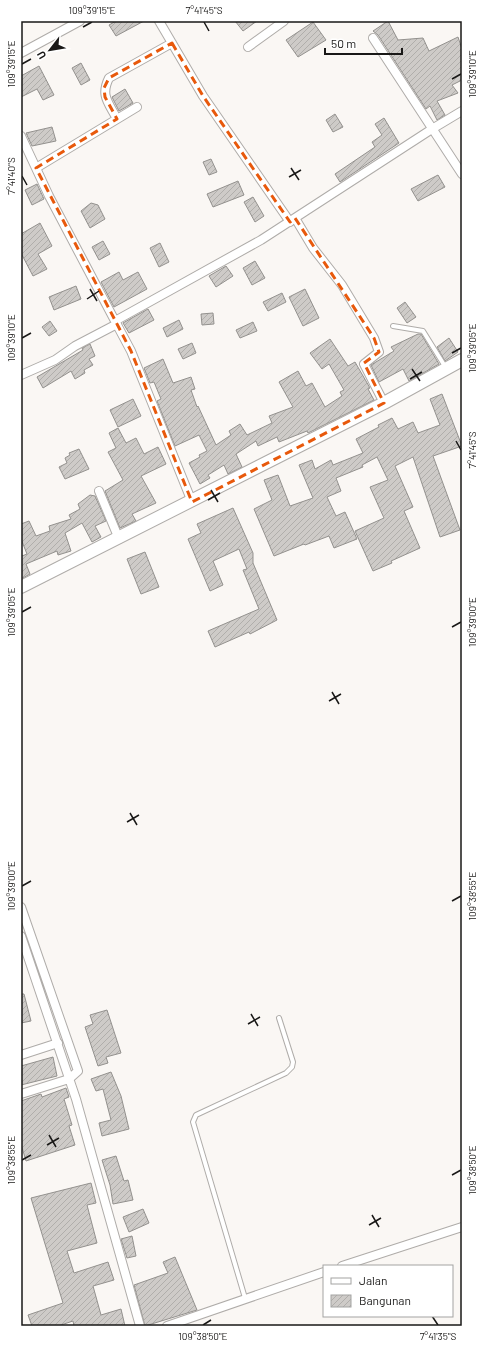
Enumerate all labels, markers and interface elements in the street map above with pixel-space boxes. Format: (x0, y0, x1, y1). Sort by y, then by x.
text: 109°39'15"E (68, 4, 116, 16)
text: 7°41'45"S (186, 4, 223, 16)
north arrow (30, 30, 70, 70)
scale bar (325, 30, 402, 56)
text: 50 m (331, 36, 356, 50)
text: 109°39'15"E (5, 40, 17, 88)
text: U (34, 49, 48, 62)
text: 109°39'10"E (466, 50, 478, 98)
text: 7°41'40"S (5, 157, 17, 195)
text: 109°39'10"E (5, 314, 17, 362)
text: 109°39'05"E (466, 323, 478, 373)
text: 7°41'45"S (466, 431, 478, 468)
text: 109°39'05"E (5, 587, 17, 637)
text: 109°39'00"E (466, 597, 478, 647)
text: 109°39'00"E (5, 861, 17, 911)
text: 109°38'55"E (466, 872, 478, 920)
text: 109°38'55"E (5, 1136, 17, 1184)
text: 109°38'50"E (466, 1145, 478, 1195)
legend (323, 1265, 453, 1317)
text: Jalan (359, 1273, 387, 1287)
text: Bangunan (359, 1293, 411, 1307)
text: 109°38'50"E (178, 1330, 228, 1342)
text: 7°41'35"S (420, 1330, 457, 1342)

